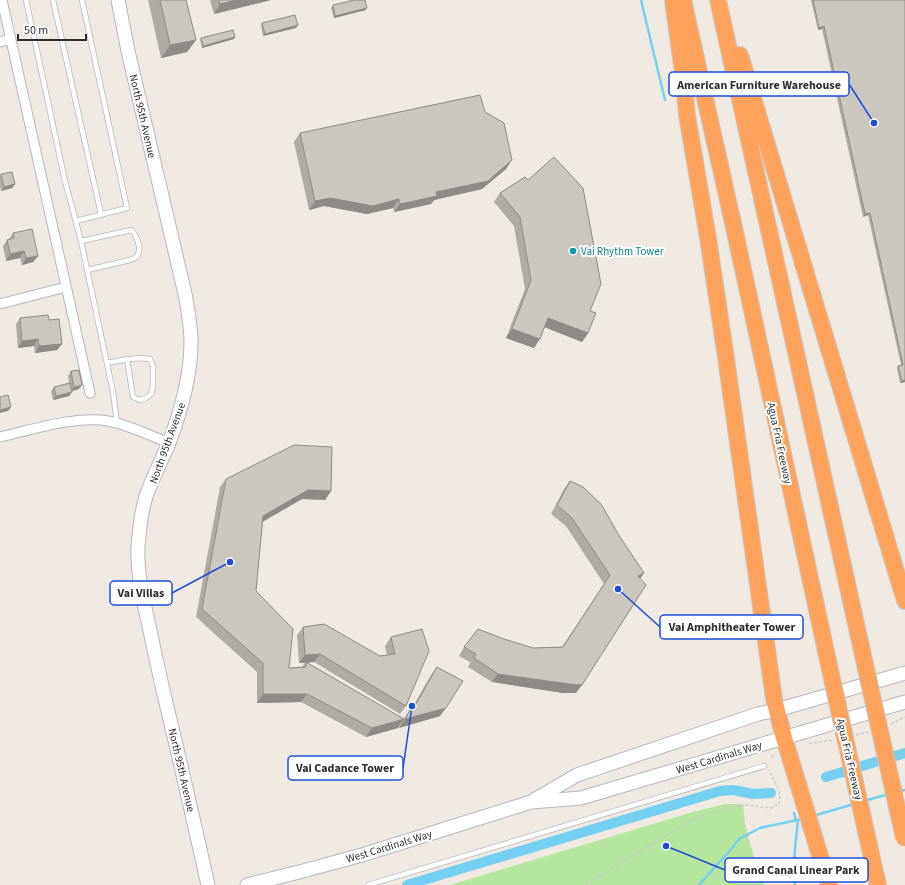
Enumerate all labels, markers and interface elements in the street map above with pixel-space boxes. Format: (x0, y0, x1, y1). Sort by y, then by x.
scale bar (18, 16, 86, 42)
text: 50 m (24, 22, 48, 39)
callout: American Furniture Warehouse (669, 72, 849, 96)
street label: North 95th Avenue (126, 73, 160, 160)
text: American Furniture Warehouse (676, 77, 841, 94)
place label: Vai Rhythm Tower (581, 244, 664, 259)
marker: Vai Rhythm Tower (568, 246, 578, 256)
street label: North 95th Avenue (146, 400, 189, 486)
street label: Agua Fria Freeway (764, 401, 795, 485)
callout: Vai Villas (110, 581, 172, 605)
text: Vai Villas (117, 585, 164, 602)
callout: Vai Amphitheater Tower (660, 615, 803, 639)
text: Vai Amphitheater Tower (668, 619, 795, 636)
street label: Agua Fria Freeway (833, 717, 866, 801)
street label: North 95th Avenue (165, 727, 199, 814)
street label: West Cardinals Way (674, 737, 764, 778)
callout: Vai Cadance Tower (288, 756, 403, 780)
text: Vai Cadance Tower (295, 760, 394, 777)
street label: West Cardinals Way (344, 826, 434, 867)
callout: Grand Canal Linear Park (725, 858, 868, 882)
text: Grand Canal Linear Park (732, 862, 860, 879)

